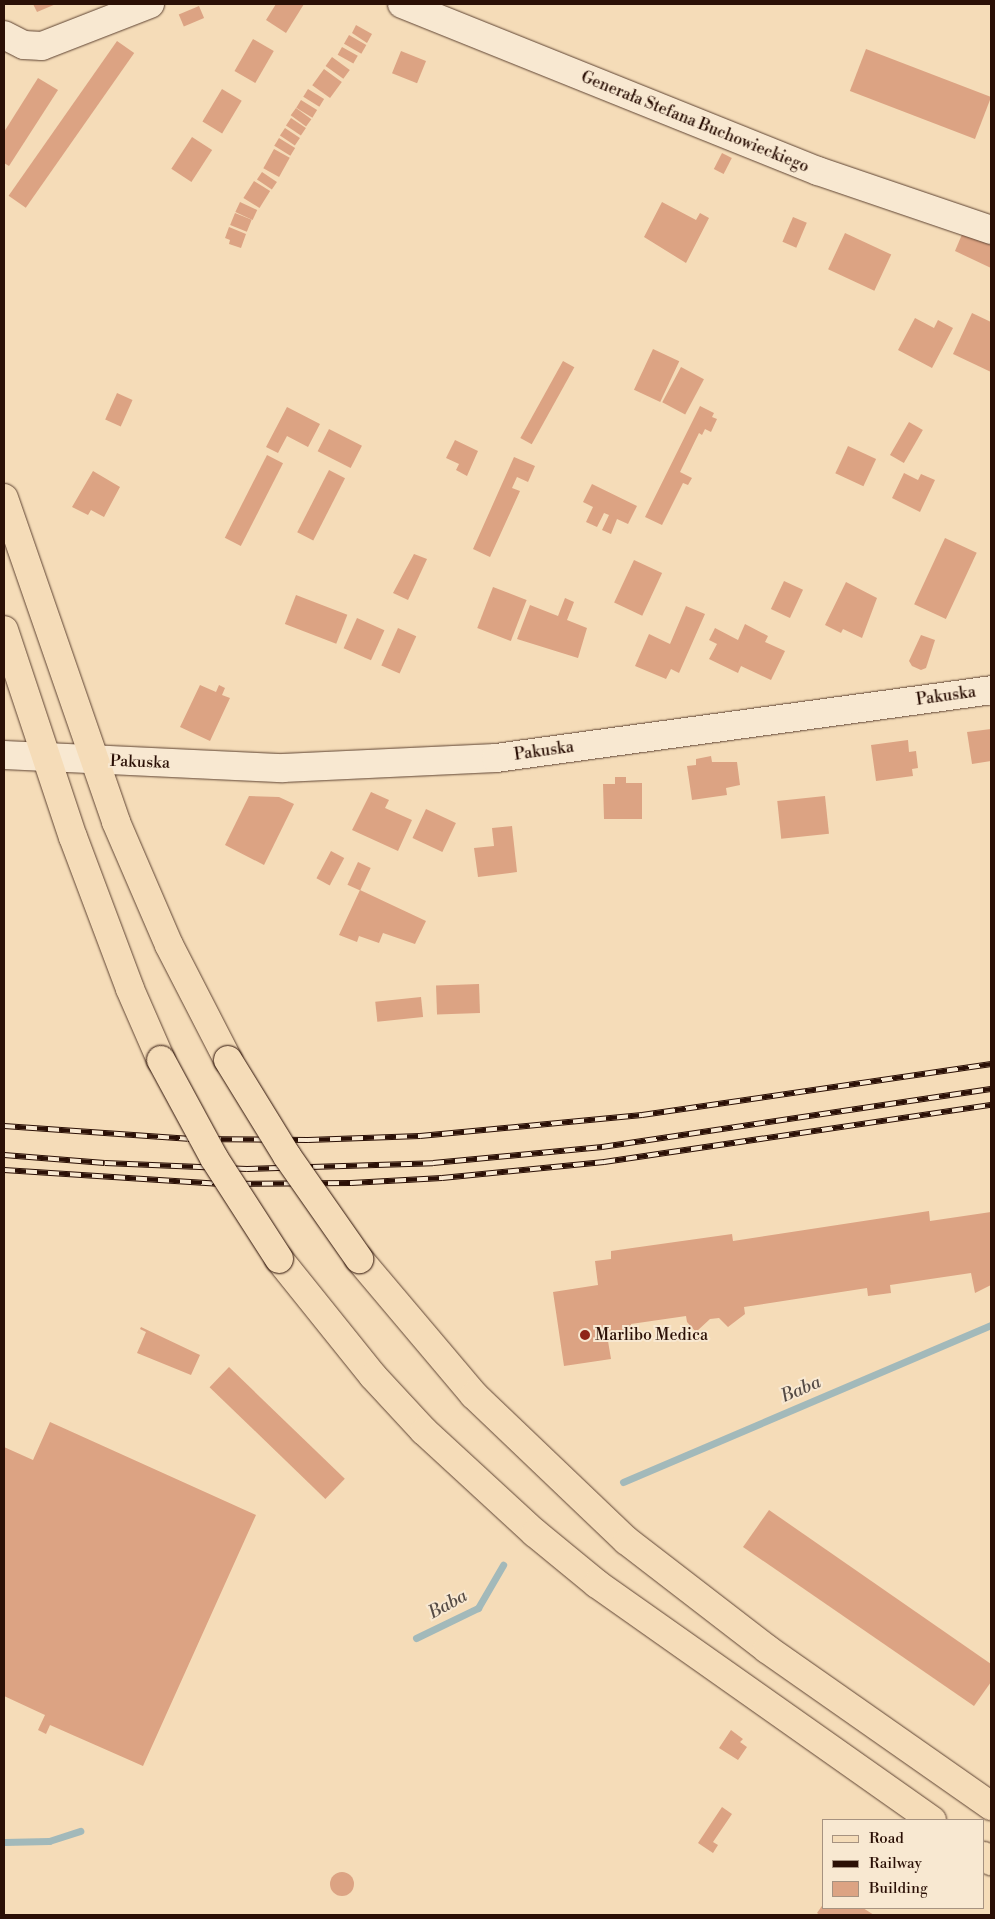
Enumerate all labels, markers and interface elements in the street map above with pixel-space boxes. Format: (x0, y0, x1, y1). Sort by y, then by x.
street label: Generała Stefana Buchowieckiego (578, 67, 812, 177)
street label: Pakuska (915, 682, 977, 710)
street label: Pakuska (513, 737, 575, 765)
street label: Pakuska (110, 751, 170, 773)
place label: Marlibo Medica (595, 1325, 708, 1345)
marker: Marlibo Medica (579, 1329, 591, 1341)
water label: Baba (778, 1372, 824, 1408)
water label: Baba (425, 1586, 471, 1624)
legend (822, 1819, 985, 1909)
text: Road (869, 1829, 904, 1848)
text: Railway (869, 1854, 922, 1873)
text: Building (869, 1879, 928, 1898)

